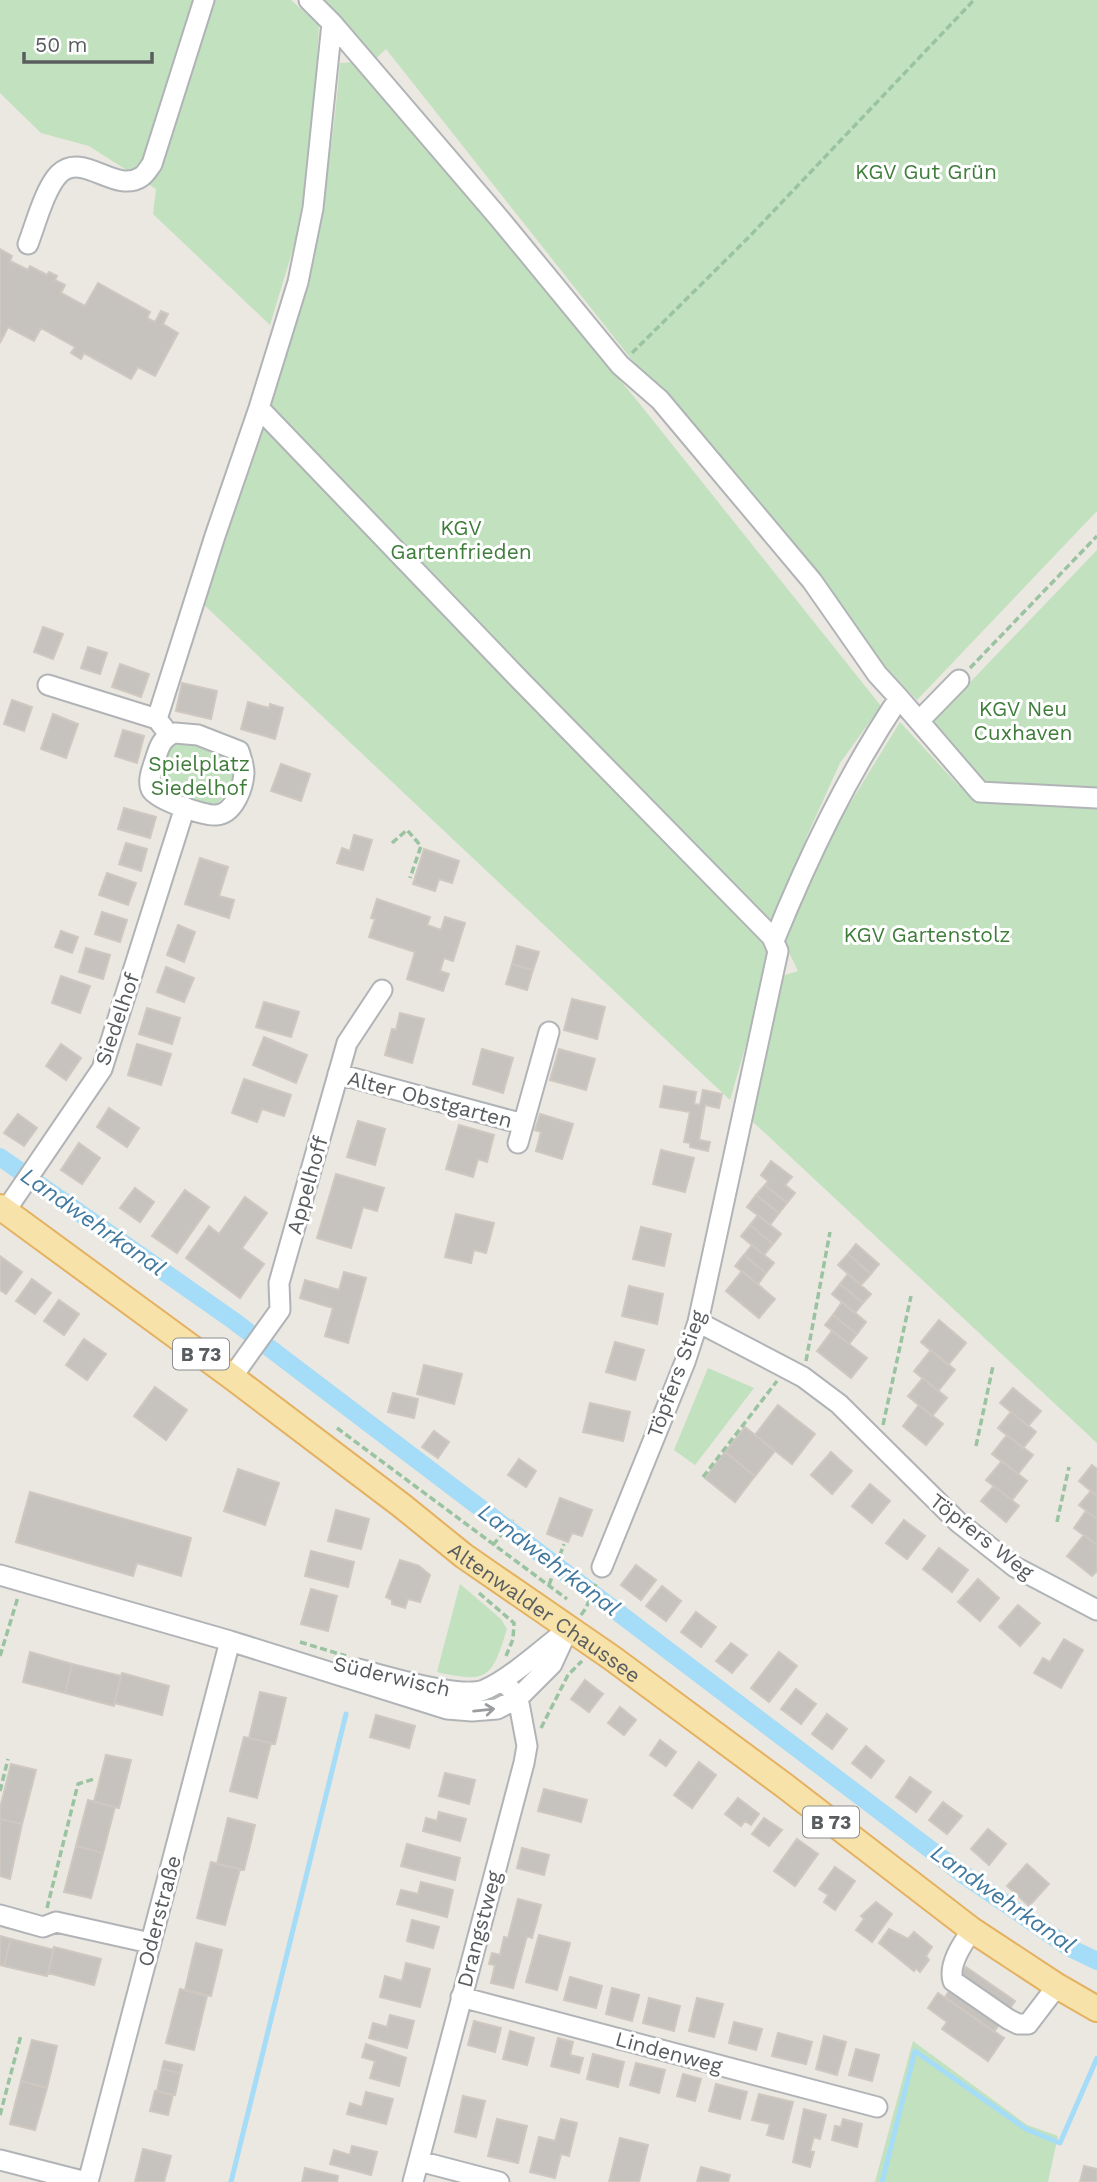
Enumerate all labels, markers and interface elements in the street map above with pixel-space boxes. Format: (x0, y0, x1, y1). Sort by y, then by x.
scale bar (24, 21, 152, 65)
text: 50 m (35, 32, 87, 57)
park label: KGV Gut Grün (855, 159, 997, 184)
park label: KGV Gartenfrieden (390, 515, 532, 564)
park label: KGV Neu Cuxhaven (973, 696, 1073, 745)
park label: Spielplatz Siedelhof (148, 751, 250, 800)
park label: KGV Gartenstolz (843, 922, 1011, 947)
street label: Siedelhof (89, 969, 145, 1069)
street label: Alter Obstgarten (345, 1065, 515, 1133)
street label: Appelhoff (281, 1133, 333, 1237)
water label: Landwehrkanal (15, 1162, 171, 1282)
street label: Töpfers Stieg (641, 1306, 711, 1441)
road number: B 73 (173, 1338, 229, 1370)
street label: Töpfers Weg (925, 1488, 1039, 1585)
water label: Landwehrkanal (473, 1498, 625, 1622)
street label: Altenwalder Chaussee (444, 1536, 646, 1688)
street label: Süderwisch (331, 1650, 453, 1702)
one-way arrow (472, 1703, 494, 1716)
road number: B 73 (803, 1806, 859, 1838)
water label: Landwehrkanal (925, 1839, 1081, 1959)
street label: Oderstraße (132, 1853, 186, 1969)
street label: Drangstweg (451, 1867, 507, 1990)
street label: Lindenweg (613, 2026, 726, 2078)

